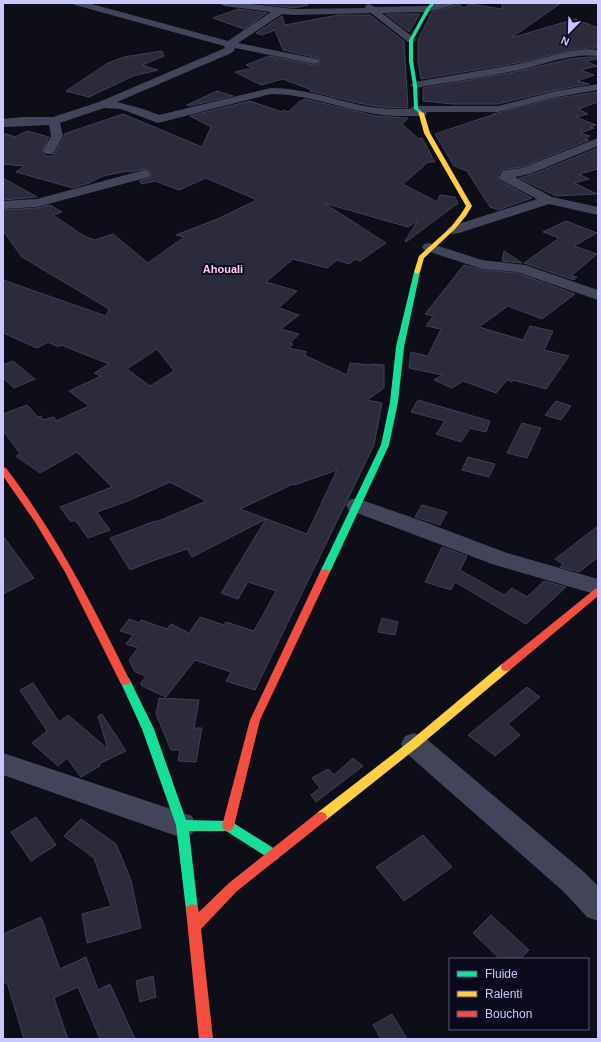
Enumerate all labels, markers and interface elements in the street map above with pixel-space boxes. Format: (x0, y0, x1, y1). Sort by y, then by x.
north arrow (549, 12, 589, 52)
text: N (559, 34, 571, 48)
district label: Ahouali (203, 263, 243, 275)
legend (449, 958, 589, 1030)
text: Fluide (485, 967, 518, 981)
text: Ralenti (485, 987, 522, 1001)
text: Bouchon (485, 1007, 532, 1021)

